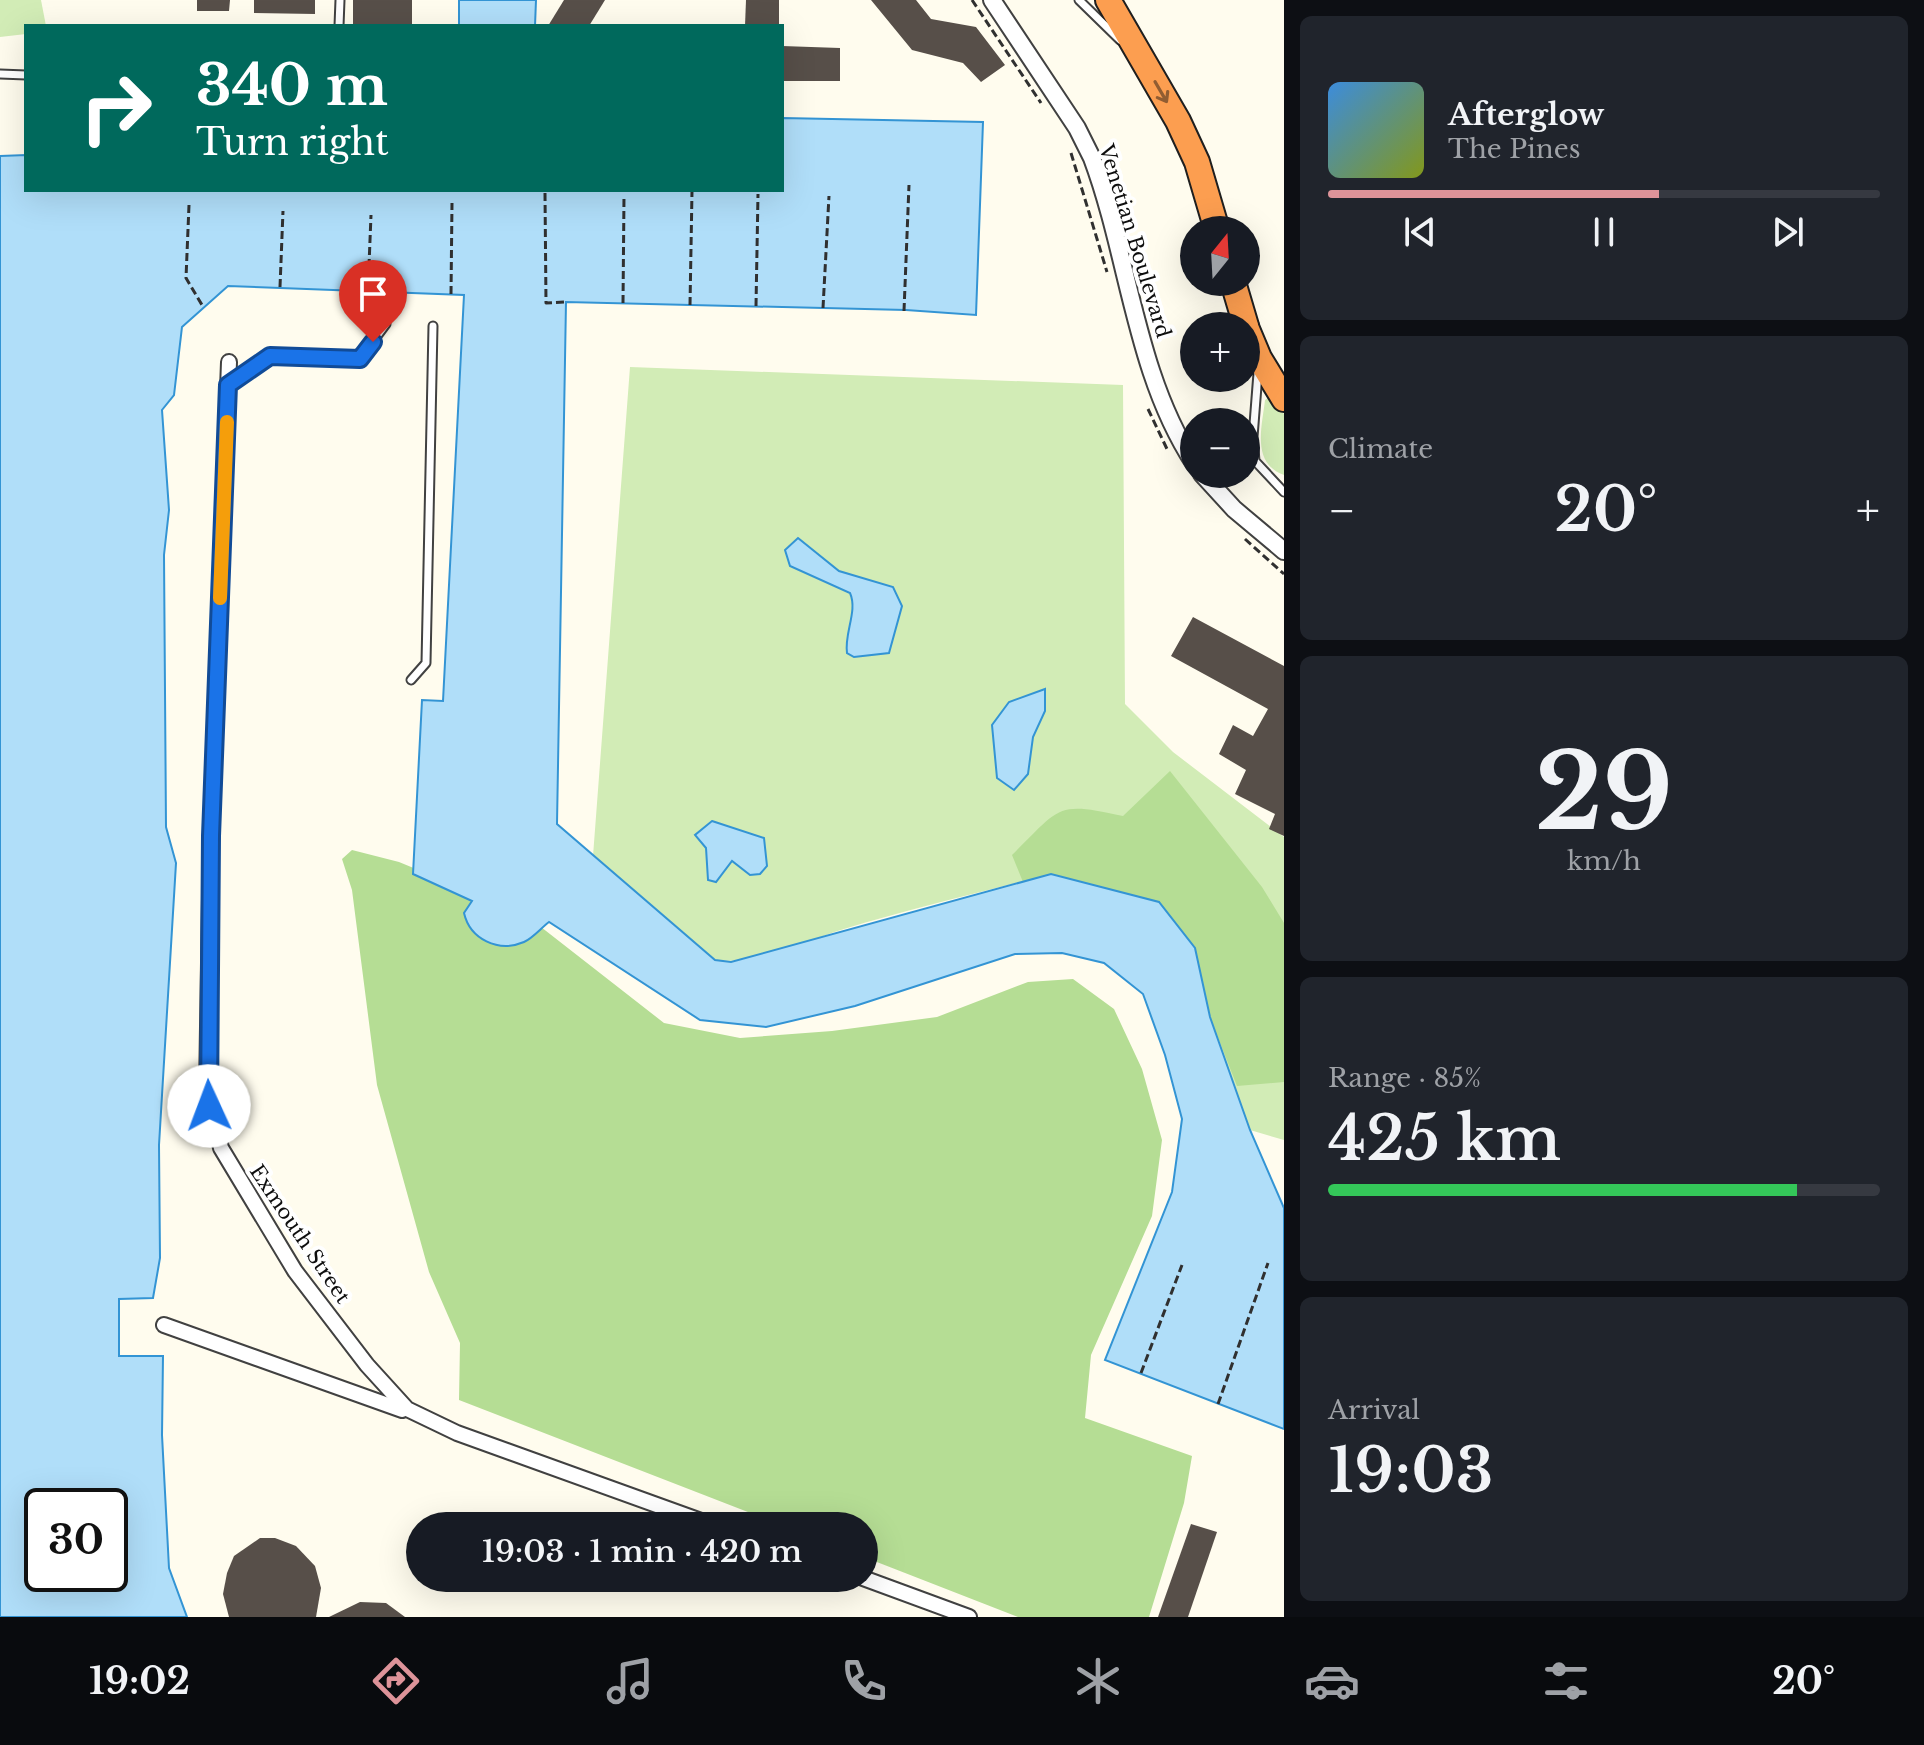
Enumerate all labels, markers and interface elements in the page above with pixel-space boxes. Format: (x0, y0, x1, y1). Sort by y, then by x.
text: 340 m (196, 51, 388, 120)
icon: right (64, 56, 168, 160)
one-way arrow (1153, 80, 1169, 103)
text: Afterglow (1448, 96, 1604, 133)
text: Turn right (196, 120, 389, 165)
text: The Pines (1448, 133, 1580, 165)
street label: Venetian Boulevard (1094, 140, 1176, 341)
icon: previous (1398, 210, 1442, 254)
icon: pause (1582, 210, 1626, 254)
icon: next (1766, 210, 1810, 254)
north arrow (1180, 216, 1260, 296)
map controls (1180, 216, 1260, 488)
pin (339, 260, 407, 342)
icon: arrive (351, 272, 395, 316)
button: + (1180, 312, 1260, 392)
button: − (1180, 408, 1260, 488)
text: Climate (1328, 433, 1433, 465)
text: 20° (1554, 473, 1657, 547)
text: − (1328, 483, 1356, 538)
text: + (1856, 483, 1880, 538)
text: 29 (1535, 728, 1673, 857)
text: km/h (1567, 845, 1641, 877)
text: Range · 85% (1328, 1062, 1481, 1094)
position arrow (167, 1064, 251, 1148)
text: 425 km (1328, 1102, 1561, 1176)
street label: Exmouth Street (245, 1160, 355, 1308)
text: Arrival (1328, 1394, 1420, 1426)
text: 19:03 (1328, 1434, 1494, 1508)
speed limit sign: 30 (24, 1488, 128, 1592)
text: 19:03 · 1 min · 420 m (482, 1533, 802, 1570)
icon: directions (368, 1653, 424, 1709)
icon: music (602, 1653, 658, 1709)
icon: phone (836, 1653, 892, 1709)
icon: climate (1070, 1653, 1126, 1709)
icon: car (1304, 1653, 1360, 1709)
icon: filters (1538, 1653, 1594, 1709)
text: 19:02 (89, 1659, 190, 1704)
text: 20° (1772, 1659, 1835, 1704)

